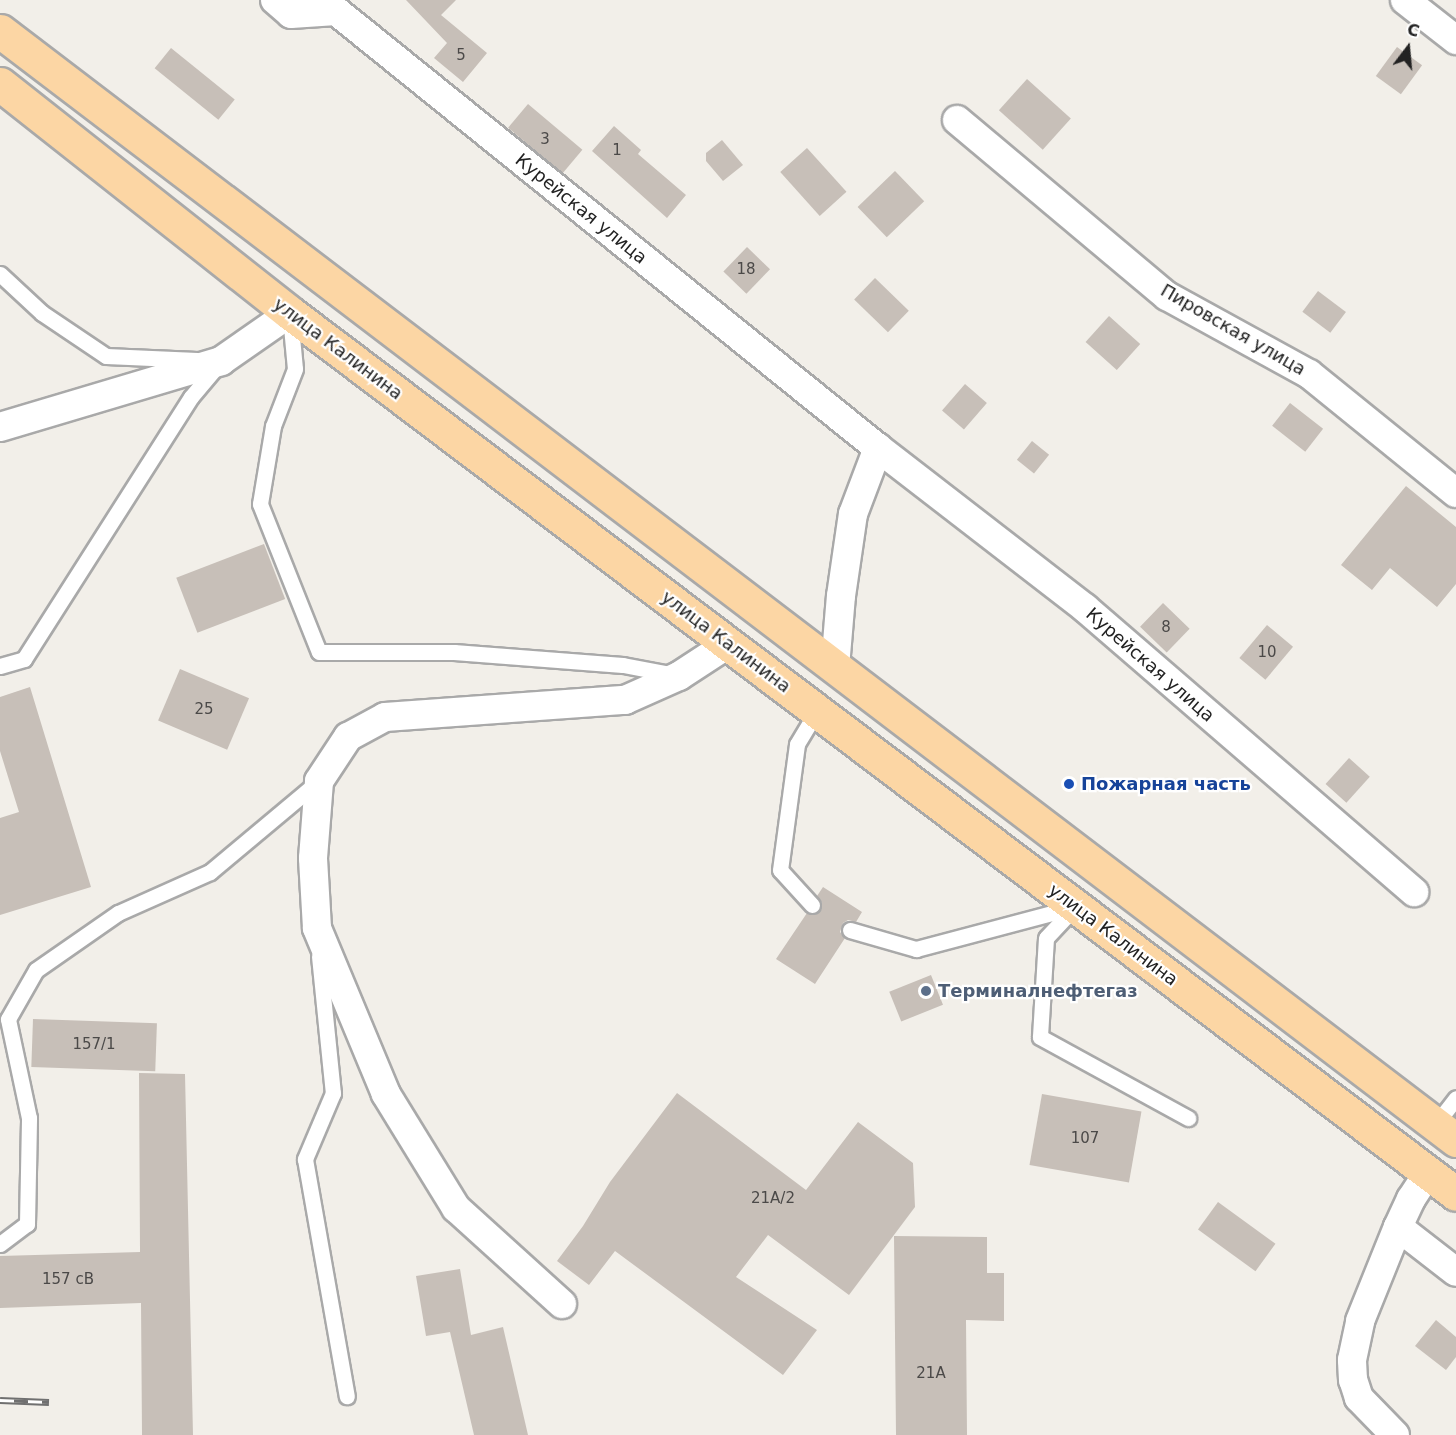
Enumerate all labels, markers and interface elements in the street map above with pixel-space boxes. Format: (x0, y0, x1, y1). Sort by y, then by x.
north arrow (1378, 18, 1438, 78)
text: С (1405, 19, 1421, 41)
house number: 5 (456, 47, 466, 65)
house number: 3 (540, 131, 550, 149)
house number: 1 (612, 142, 622, 160)
street label: Курейская улица (511, 149, 651, 269)
house number: 18 (736, 261, 756, 279)
street label: Пировская улица (1157, 280, 1309, 380)
street label: улица Калинина (269, 293, 407, 405)
street label: улица Калинина (657, 586, 795, 698)
street label: Курейская улица (1081, 603, 1219, 727)
house number: 8 (1161, 619, 1171, 637)
house number: 10 (1257, 644, 1277, 662)
house number: 25 (194, 701, 214, 719)
place label: Пожарная часть (1081, 773, 1251, 795)
marker: Пожарная часть (1062, 777, 1076, 791)
street label: улица Калинина (1044, 879, 1182, 991)
place label: Терминалнефтегаз (938, 980, 1138, 1002)
marker: Терминалнефтегаз (919, 984, 933, 998)
house number: 157/1 (72, 1036, 116, 1054)
house number: 107 (1071, 1130, 1099, 1148)
house number: 21А/2 (751, 1190, 795, 1208)
house number: 157 сВ (42, 1271, 94, 1289)
house number: 21А (916, 1365, 946, 1383)

